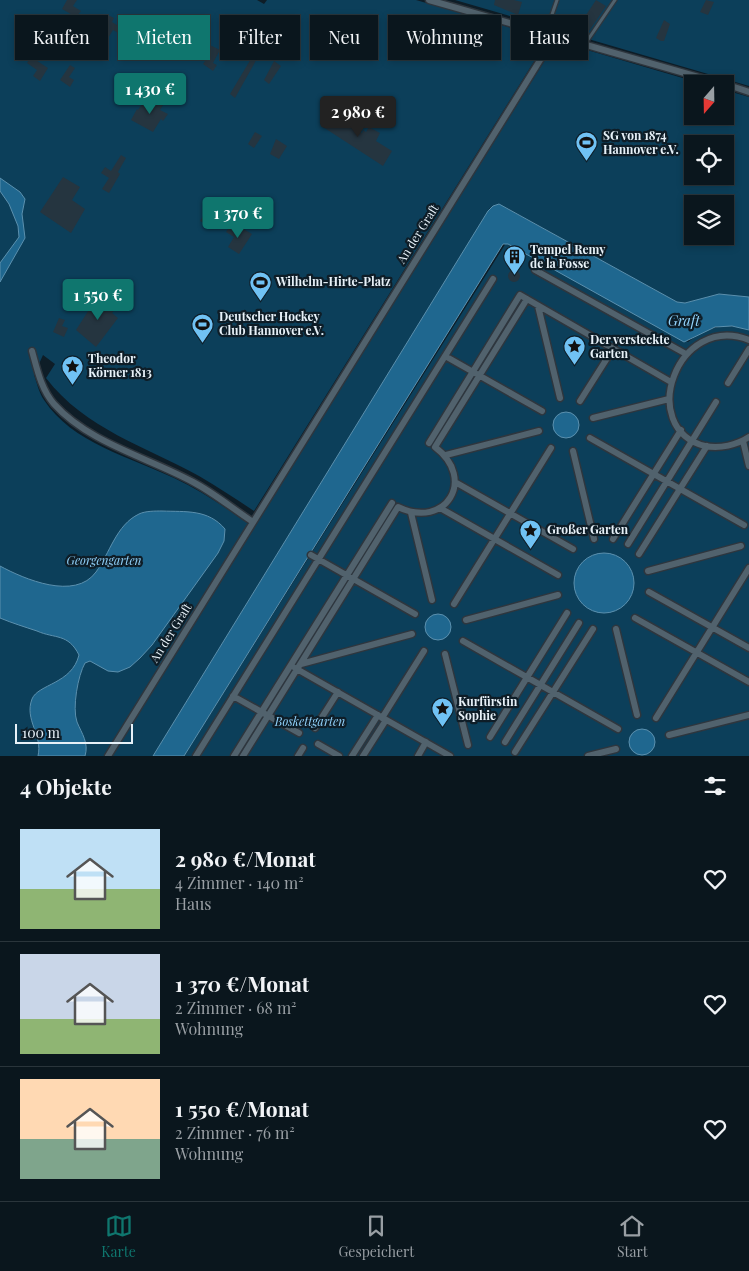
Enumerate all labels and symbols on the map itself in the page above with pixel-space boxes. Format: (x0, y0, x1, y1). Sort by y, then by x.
pin: 1 430 € (104, 72, 196, 115)
north arrow (684, 75, 734, 125)
pin: 2 980 € (312, 96, 404, 138)
place label: SG von 1874 Hannover e.V. (603, 127, 679, 157)
sports icon: SG von 1874 Hannover e.V. (575, 131, 599, 162)
pin: 1 370 € (192, 196, 284, 239)
street label: An der Graft (392, 200, 442, 267)
place label: Tempel Remy de la Fosse (530, 241, 606, 271)
building icon: Tempel Remy de la Fosse (502, 245, 526, 276)
sports icon: Wilhelm-Hirte-Platz (248, 270, 272, 301)
place label: Wilhelm-Hirte-Platz (275, 273, 391, 289)
pin: 1 550 € (52, 278, 144, 321)
place label: Deutscher Hockey Club Hannover e.V. (219, 308, 324, 338)
water label: Graft (668, 311, 701, 330)
sports icon: Deutscher Hockey Club Hannover e.V. (191, 312, 215, 343)
place label: Der versteckte Garten (590, 331, 670, 361)
place icon: Der versteckte Garten (562, 335, 586, 366)
place label: Theodor Körner 1813 (88, 350, 152, 380)
place icon: Theodor Körner 1813 (60, 354, 84, 385)
place icon: Großer Garten (519, 518, 543, 549)
place label: Großer Garten (547, 521, 629, 537)
park label: Georgengarten (67, 552, 142, 568)
street label: An der Graft (145, 599, 195, 666)
place label: Kurfürstin Sophie (458, 693, 518, 723)
place icon: Kurfürstin Sophie (430, 697, 454, 728)
park label: Boskettgarten (274, 713, 345, 729)
scale bar (15, 721, 132, 744)

